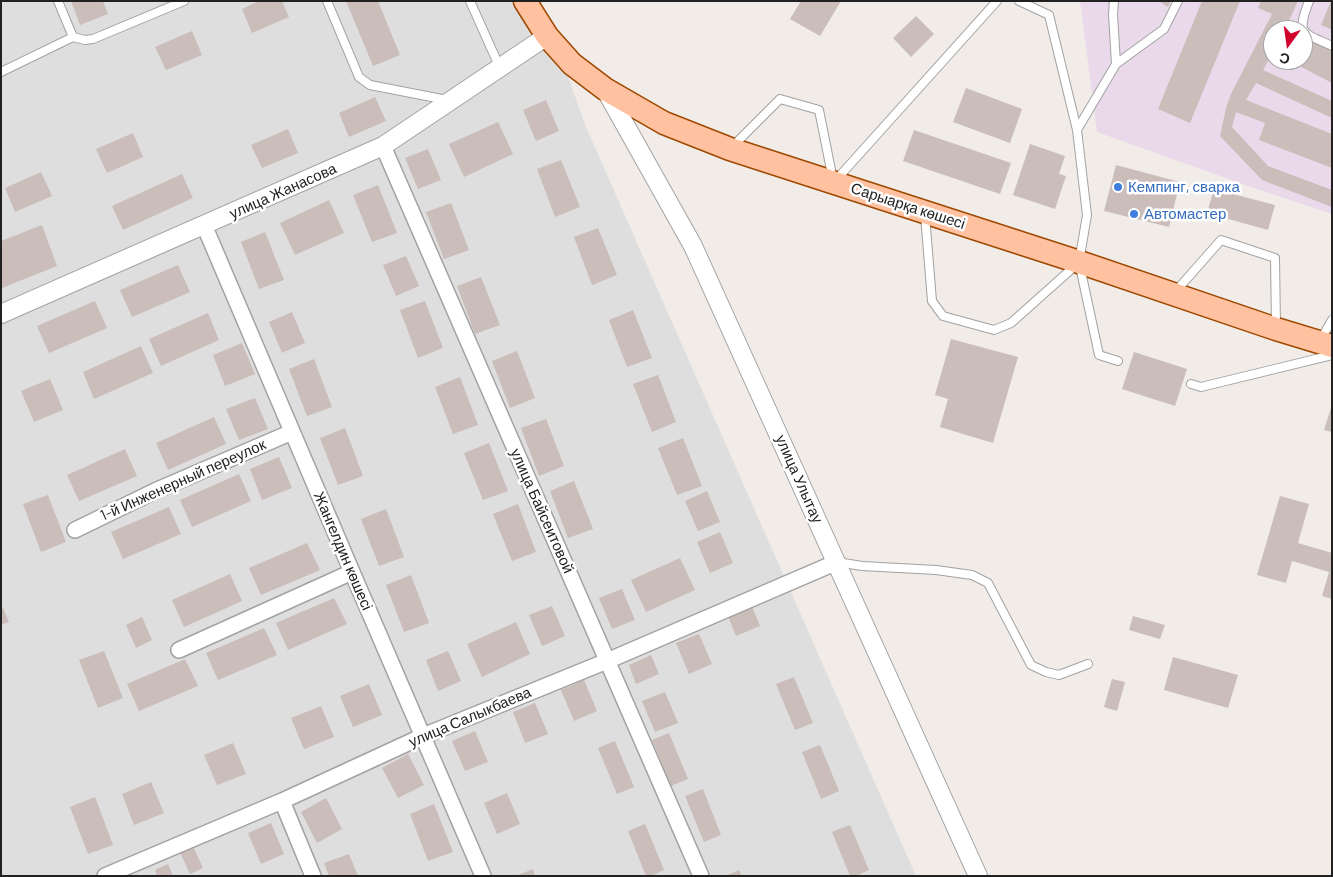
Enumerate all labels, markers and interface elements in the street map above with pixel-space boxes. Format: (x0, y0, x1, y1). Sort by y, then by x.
north arrow (1263, 20, 1313, 70)
text: С (1278, 50, 1291, 69)
street label: улица Жанасова (227, 159, 339, 223)
place label: Кемпинг, сварка (1128, 178, 1240, 196)
street label: Сарыарқа көшесі (849, 179, 967, 233)
marker: Кемпинг, сварка (1112, 181, 1124, 193)
place label: Автомастер (1144, 205, 1226, 223)
marker: Автомастер (1128, 208, 1140, 220)
street label: улица Улытау (772, 432, 826, 526)
street label: 1-й Инженерный переулок (97, 435, 269, 525)
street label: улица Байсеитовой (506, 446, 578, 576)
street label: Жангелдин көшесі (310, 489, 376, 613)
street label: улица Салыкбаева (406, 683, 534, 751)

